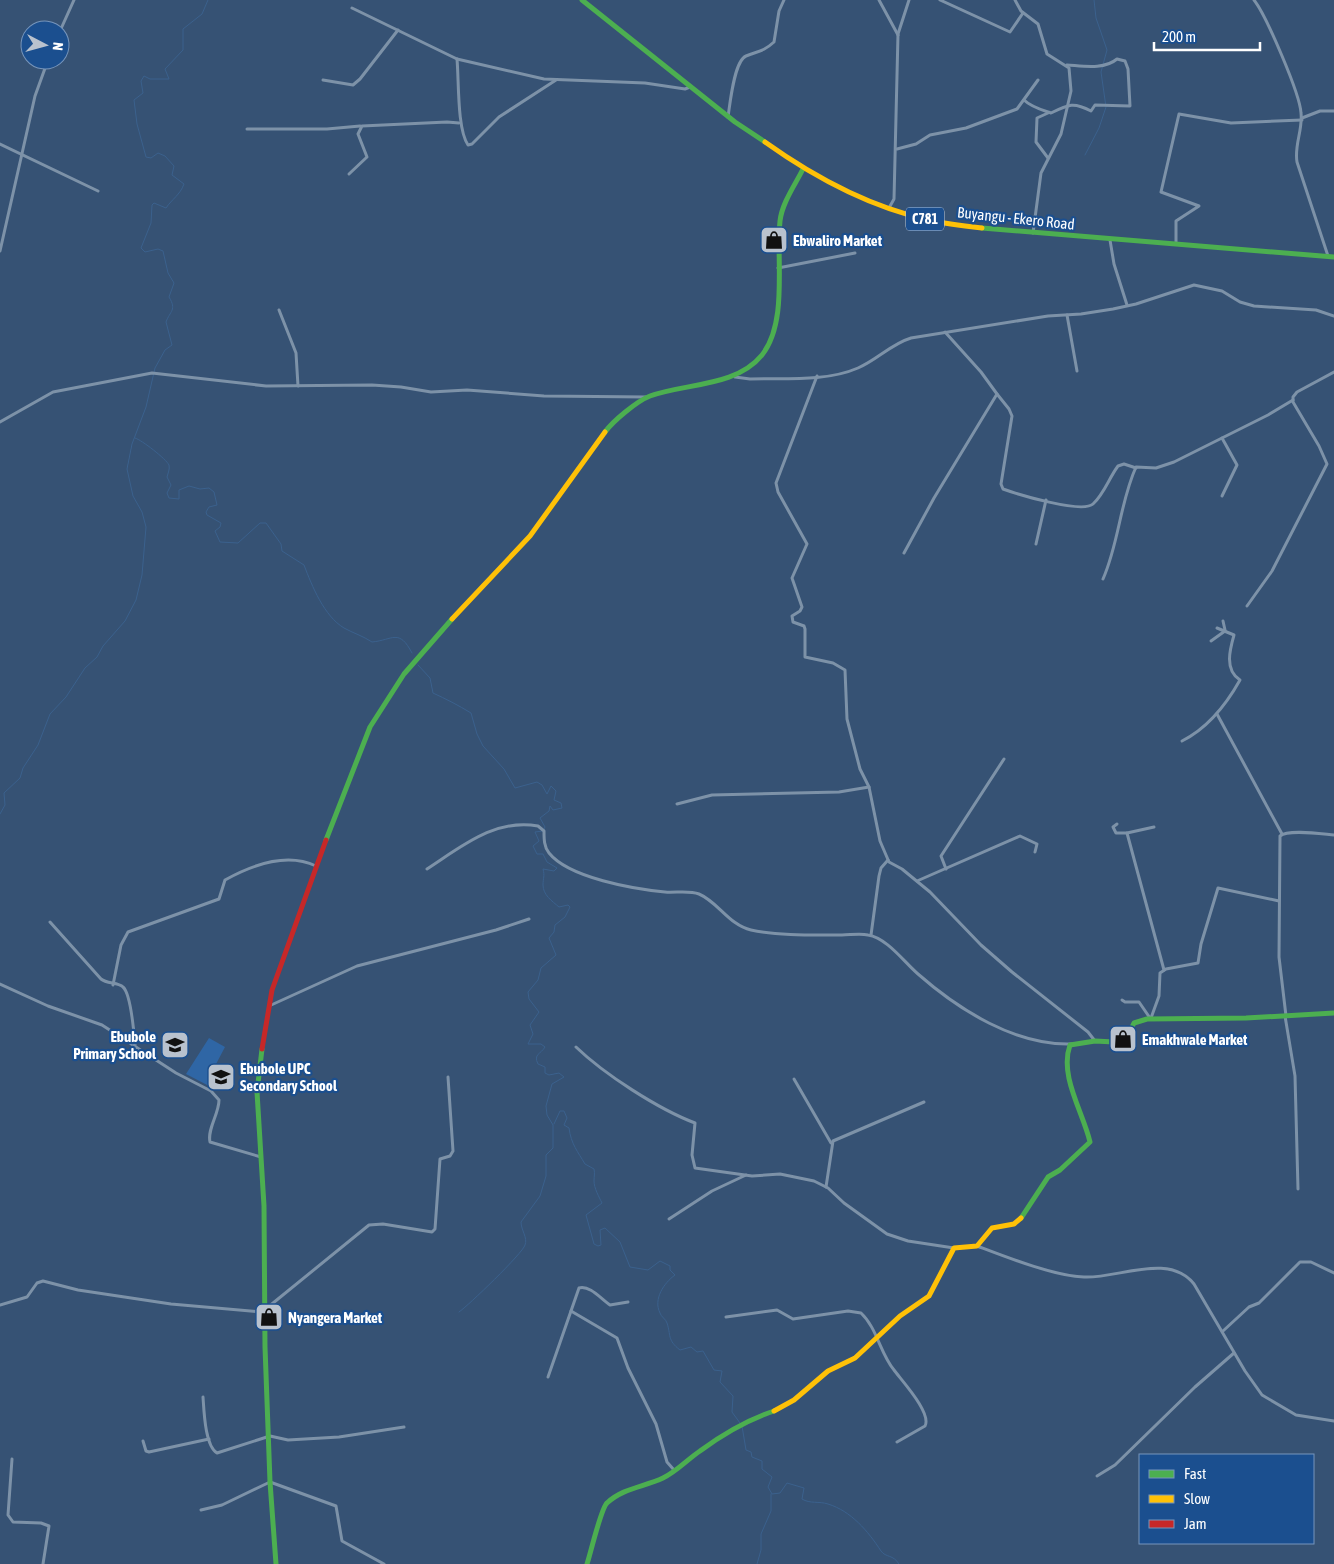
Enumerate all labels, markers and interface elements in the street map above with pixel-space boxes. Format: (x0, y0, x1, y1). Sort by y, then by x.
north arrow (20, 20, 70, 70)
scale bar (1154, 20, 1260, 52)
text: 200 m (1162, 28, 1196, 45)
text: N (50, 41, 66, 51)
street label: Buyangu - Ekero Road (957, 203, 1075, 233)
road number: C781 (906, 208, 944, 230)
shop icon: Ebwaliro Market (759, 225, 789, 255)
place label: Ebwaliro Market (793, 232, 883, 249)
shop icon: Emakhwale Market (1108, 1024, 1138, 1054)
place label: Ebubole Primary School (73, 1028, 157, 1062)
school or university icon: Ebubole Primary School (160, 1030, 190, 1060)
place label: Emakhwale Market (1142, 1031, 1248, 1048)
place label: Ebubole UPC Secondary School (240, 1060, 338, 1094)
school or university icon: Ebubole UPC Secondary School (206, 1062, 236, 1092)
shop icon: Nyangera Market (254, 1302, 284, 1332)
place label: Nyangera Market (288, 1309, 383, 1326)
legend (1139, 1454, 1314, 1544)
text: Fast (1184, 1465, 1206, 1482)
text: Slow (1184, 1490, 1210, 1507)
text: Jam (1184, 1515, 1207, 1532)

